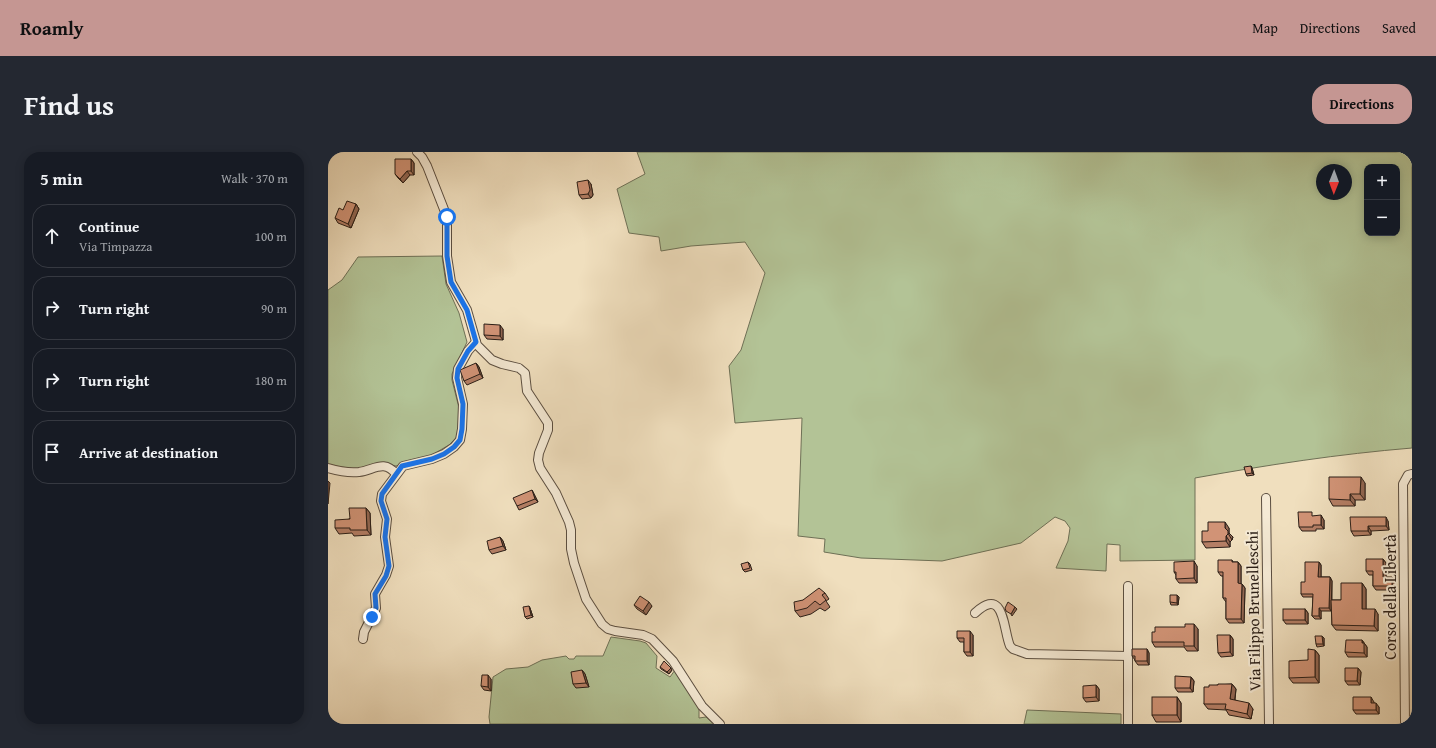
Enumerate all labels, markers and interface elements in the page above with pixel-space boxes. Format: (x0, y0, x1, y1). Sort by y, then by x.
text: Roamly (20, 14, 84, 42)
text: Map (1252, 18, 1278, 38)
text: Directions (1300, 18, 1360, 38)
text: Saved (1382, 18, 1416, 38)
text: Find us (24, 84, 114, 125)
button: Directions (1312, 84, 1412, 124)
north arrow (1316, 164, 1352, 200)
map controls (1364, 164, 1400, 236)
button: + (1364, 164, 1400, 200)
text: 5 min (40, 166, 82, 191)
text: Walk · 370 m (221, 169, 288, 188)
button: − (1364, 200, 1400, 236)
route start (438, 208, 456, 226)
text: Continue (79, 216, 140, 237)
icon: ahead (41, 225, 63, 247)
text: 100 m (255, 227, 287, 246)
text: Via Timpazza (79, 237, 152, 256)
icon: right (41, 297, 63, 319)
text: Turn right (79, 298, 150, 319)
text: 90 m (261, 299, 287, 318)
icon: right (41, 369, 63, 391)
text: Turn right (79, 370, 150, 391)
text: 180 m (255, 371, 287, 390)
icon: arrive (41, 441, 63, 463)
text: Arrive at destination (79, 442, 218, 463)
street label: Via Filippo Brunelleschi (1240, 530, 1266, 691)
street label: Corso della Libertà (1378, 534, 1402, 660)
route end (363, 608, 381, 626)

